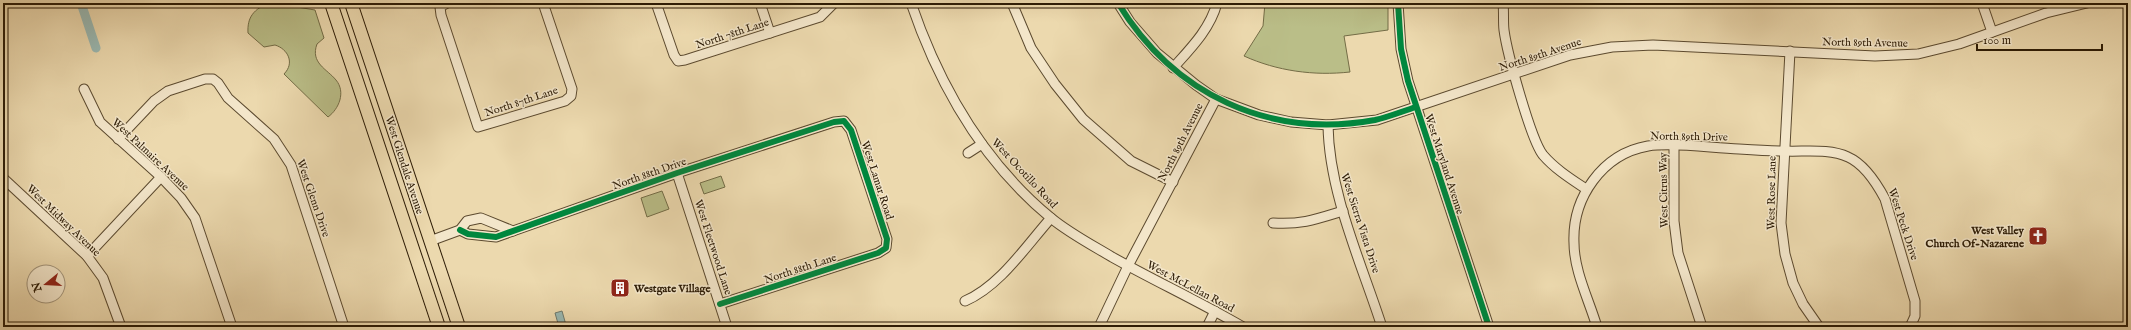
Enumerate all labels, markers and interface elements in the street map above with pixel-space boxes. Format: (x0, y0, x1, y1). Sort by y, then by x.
street label: North 78th Lane (694, 16, 771, 52)
scale bar (1977, 26, 2102, 52)
text: 100 m (1983, 33, 2011, 48)
street label: North 89th Avenue (1497, 35, 1583, 75)
street label: North 89th Avenue (1822, 35, 1908, 51)
street label: North 87th Lane (483, 84, 560, 120)
street label: North 89th Avenue (1155, 101, 1207, 184)
street label: West Maryland Avenue (1421, 112, 1467, 216)
street label: West Palmaire Avenue (109, 115, 192, 194)
street label: West Glendale Avenue (382, 115, 427, 216)
street label: North 89th Drive (1650, 129, 1728, 145)
street label: West Ocotillo Road (988, 136, 1060, 212)
street label: West Lamar Road (858, 139, 896, 222)
street label: West Citrus Way (1656, 152, 1672, 228)
street label: North 88th Drive (610, 155, 688, 193)
street label: West Rose Lane (1764, 156, 1780, 230)
street label: West Glenn Drive (293, 158, 333, 239)
street label: West Sierra Vista Drive (1337, 171, 1383, 275)
street label: West Midway Avenue (23, 182, 103, 260)
street label: West Peck Drive (1885, 187, 1921, 262)
street label: West Fleetwood Lane (691, 198, 735, 297)
place label: West Valley Church Of-Nazarene (1926, 224, 2025, 251)
church icon: West Valley Church Of-Nazarene (2027, 225, 2049, 247)
street label: North 88th Lane (762, 251, 838, 287)
street label: West McLellan Road (1144, 258, 1237, 316)
north arrow (26, 264, 66, 304)
building icon: Westgate Village (609, 277, 631, 299)
text: N (29, 280, 46, 294)
place label: Westgate Village (633, 282, 711, 296)

